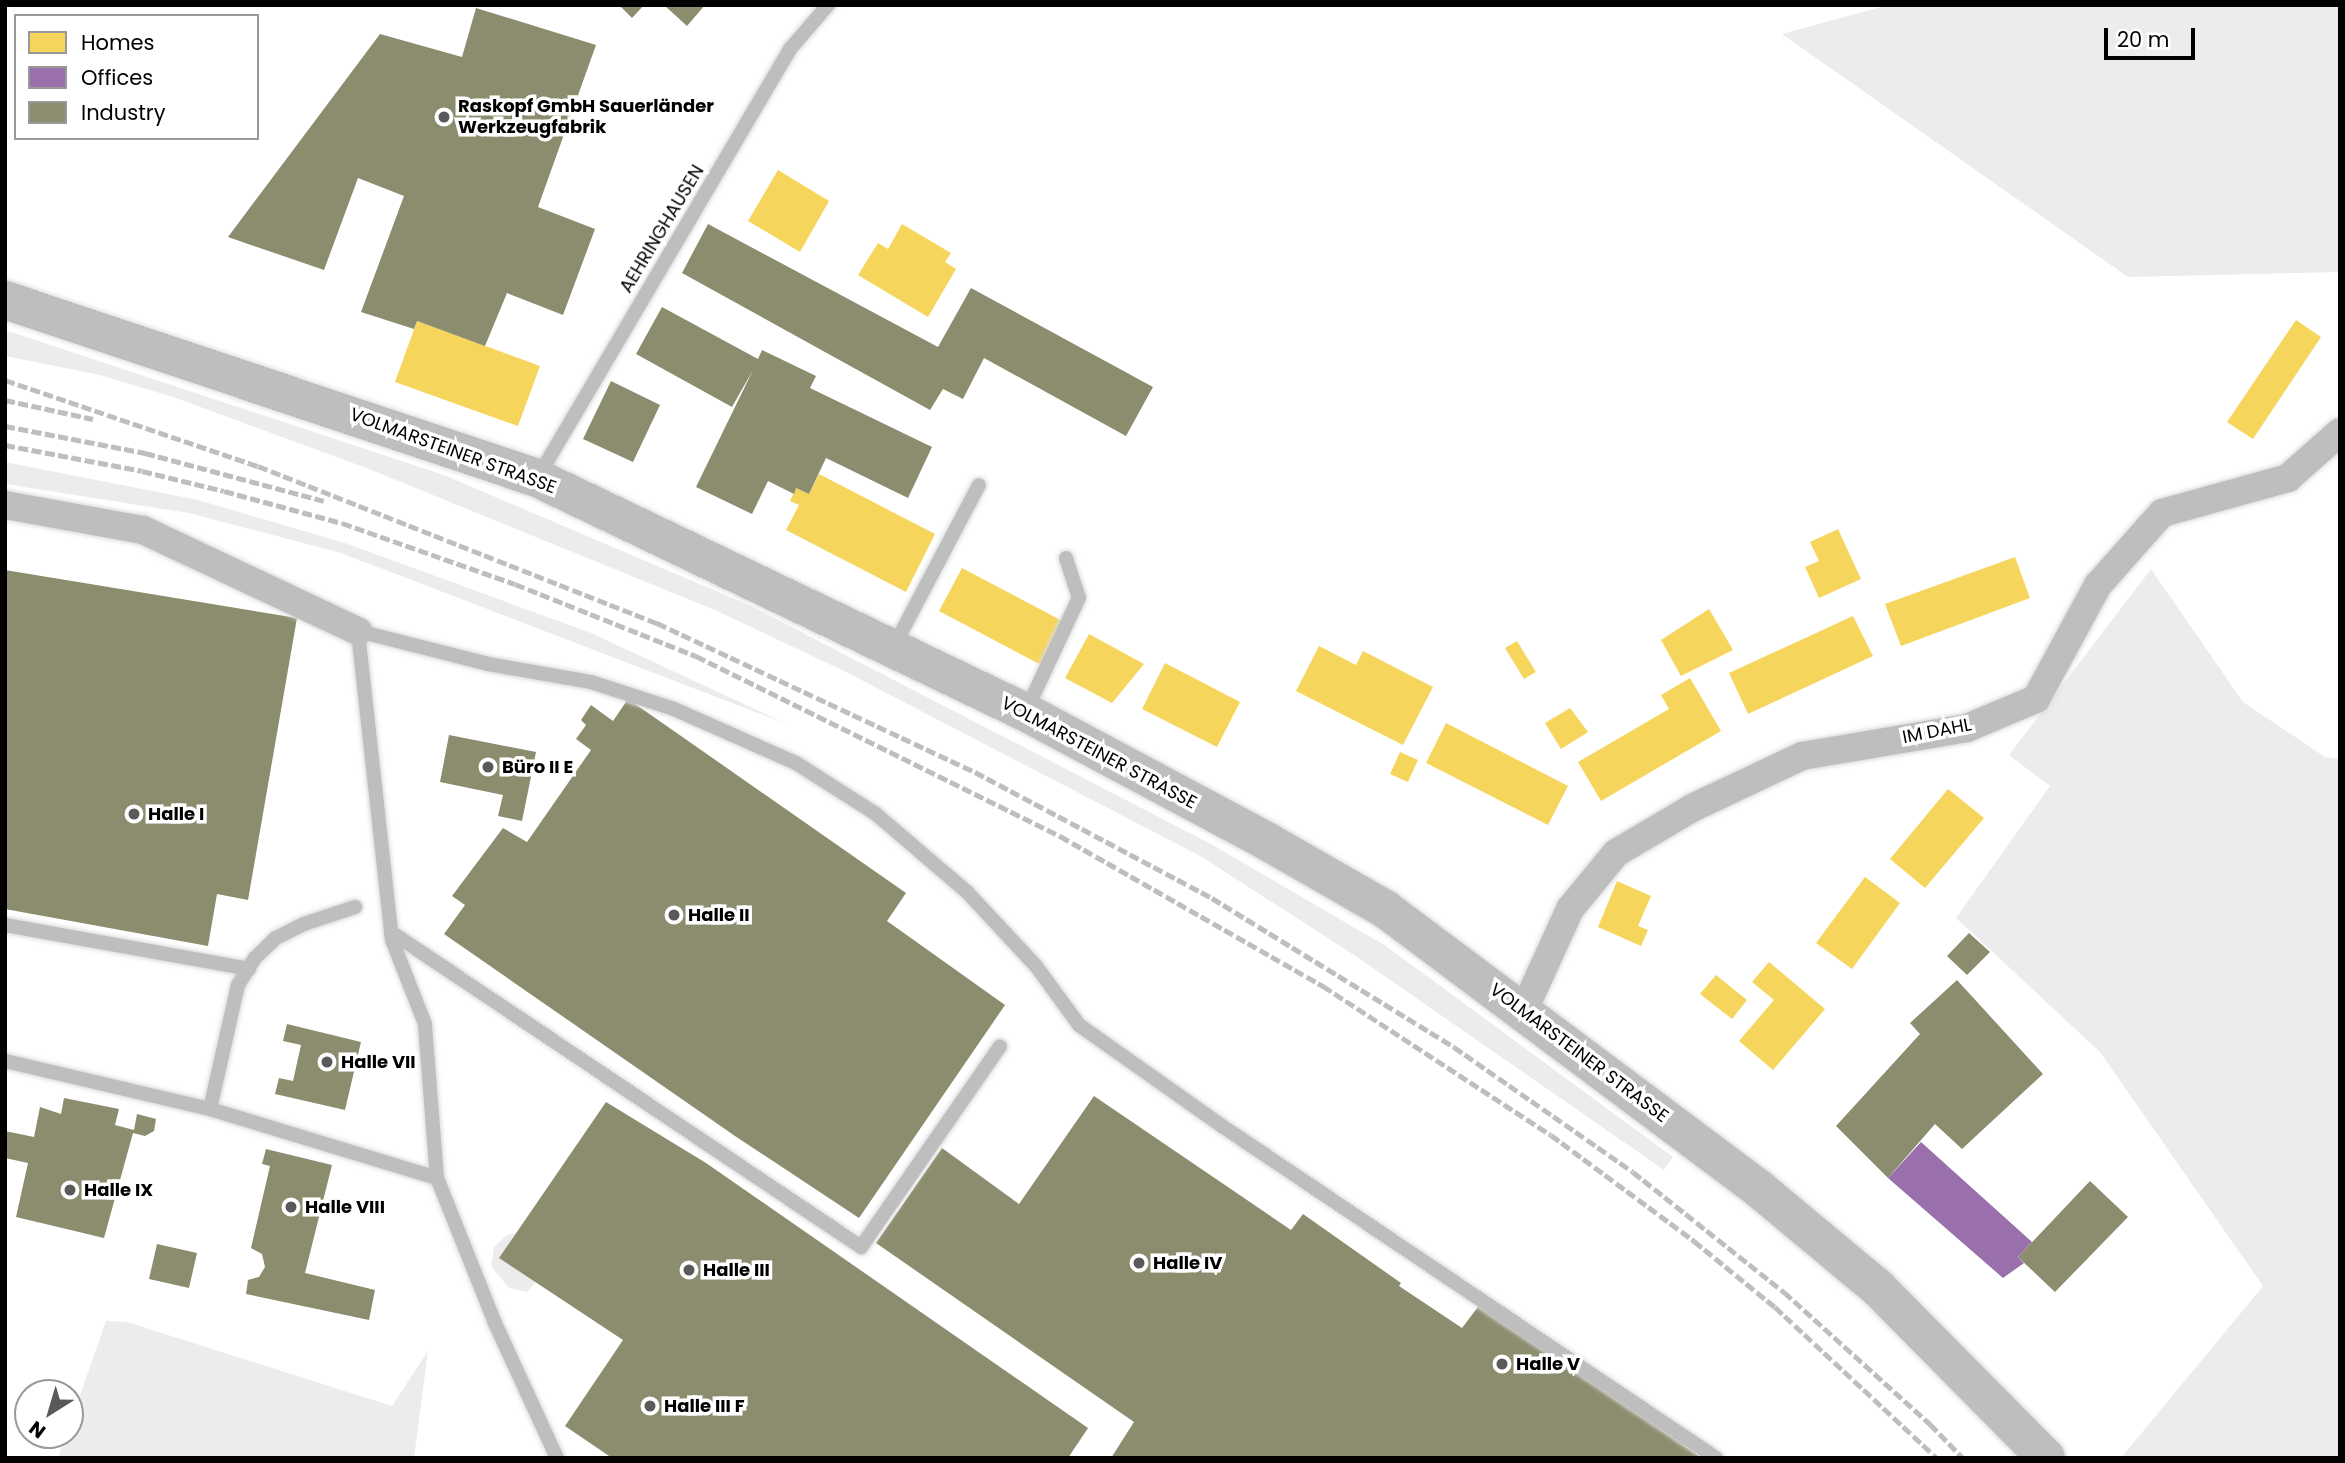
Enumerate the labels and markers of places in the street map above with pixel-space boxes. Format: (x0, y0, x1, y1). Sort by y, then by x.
place label: Raskopf GmbH Sauerländer Werkzeugfabrik (458, 96, 714, 138)
marker: Raskopf GmbH Sauerländer Werkzeugfabrik (436, 109, 452, 125)
place label: Büro II E (502, 756, 573, 778)
marker: Büro II E (480, 759, 496, 775)
place label: Halle I (148, 803, 204, 825)
marker: Halle I (126, 806, 142, 822)
place label: Halle II (688, 904, 750, 926)
marker: Halle II (666, 907, 682, 923)
place label: Halle VII (341, 1051, 416, 1073)
marker: Halle VII (319, 1054, 335, 1070)
place label: Halle IX (84, 1179, 153, 1201)
marker: Halle IX (62, 1182, 78, 1198)
place label: Halle VIII (305, 1196, 385, 1218)
marker: Halle VIII (283, 1199, 299, 1215)
place label: Halle IV (1153, 1252, 1222, 1274)
marker: Halle IV (1131, 1255, 1147, 1271)
place label: Halle III (703, 1259, 770, 1281)
marker: Halle III (681, 1262, 697, 1278)
place label: Halle V (1516, 1353, 1580, 1375)
marker: Halle V (1494, 1356, 1510, 1372)
place label: Halle III F (664, 1395, 744, 1417)
marker: Halle III F (642, 1398, 658, 1414)

